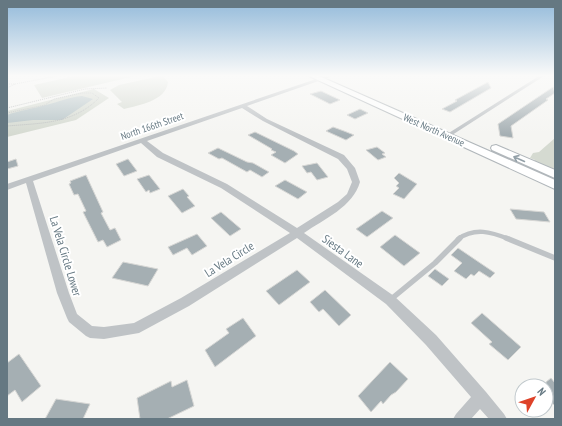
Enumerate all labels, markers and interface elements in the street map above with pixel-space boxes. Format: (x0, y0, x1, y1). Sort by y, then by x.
street label: North 166th Street (119, 109, 185, 143)
street label: West North Avenue (401, 111, 467, 149)
one-way arrow (514, 154, 526, 162)
street label: La Vela Circle Lower (47, 214, 85, 298)
street label: Siesta Lane (319, 231, 367, 271)
street label: La Vela Circle (202, 238, 256, 280)
north arrow (514, 378, 554, 418)
text: N (534, 385, 549, 398)

